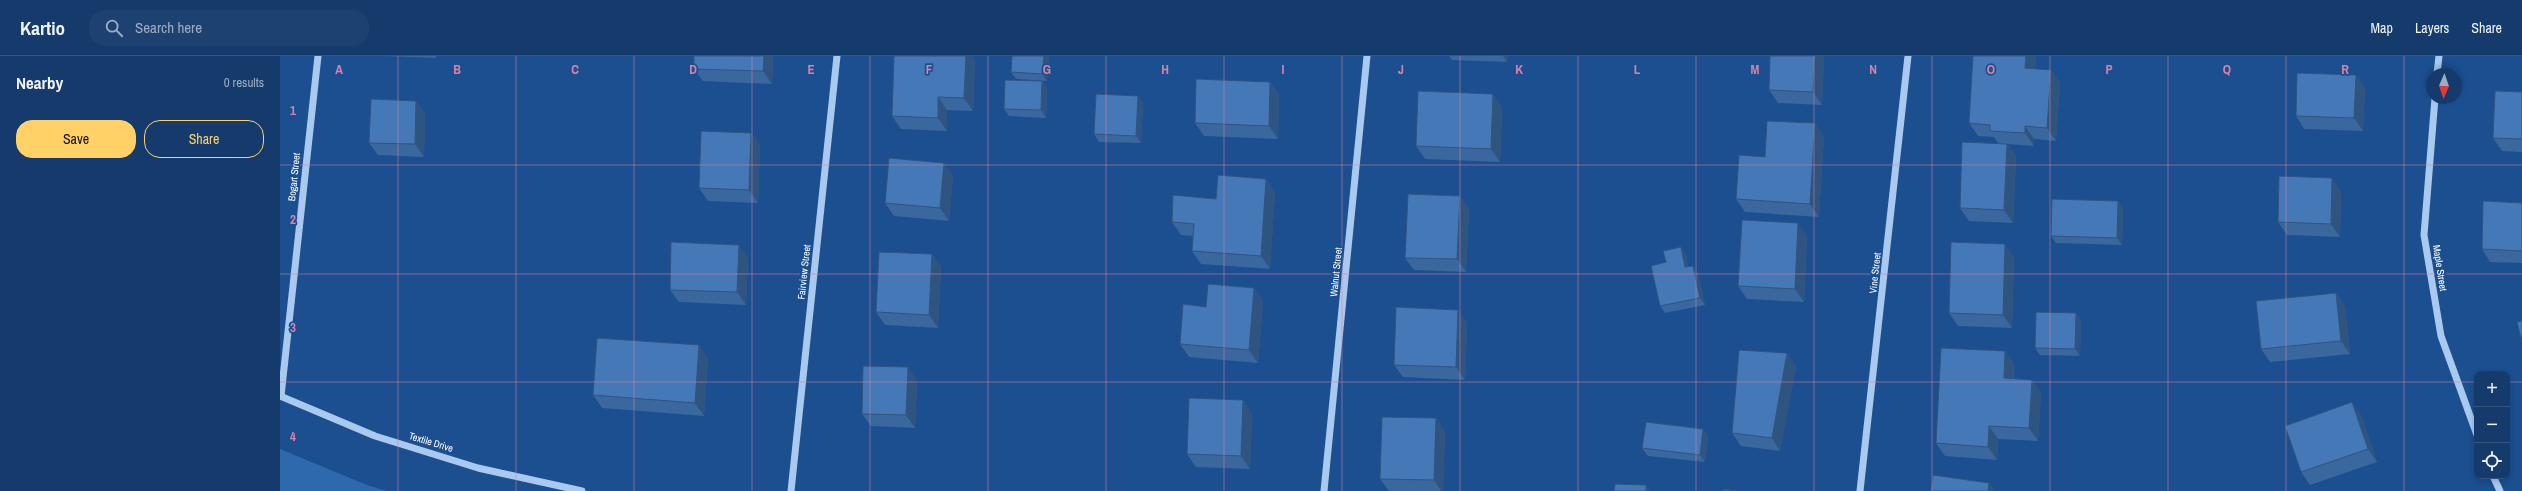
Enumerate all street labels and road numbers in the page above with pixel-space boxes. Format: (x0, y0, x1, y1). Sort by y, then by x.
street label: Bogart Street (285, 152, 303, 202)
street label: Fairview Street (795, 243, 813, 300)
street label: Maple Street (2430, 244, 2450, 293)
street label: Walnut Street (1327, 246, 1345, 297)
street label: Vine Street (1866, 251, 1884, 294)
street label: Textile Drive (407, 429, 455, 455)

